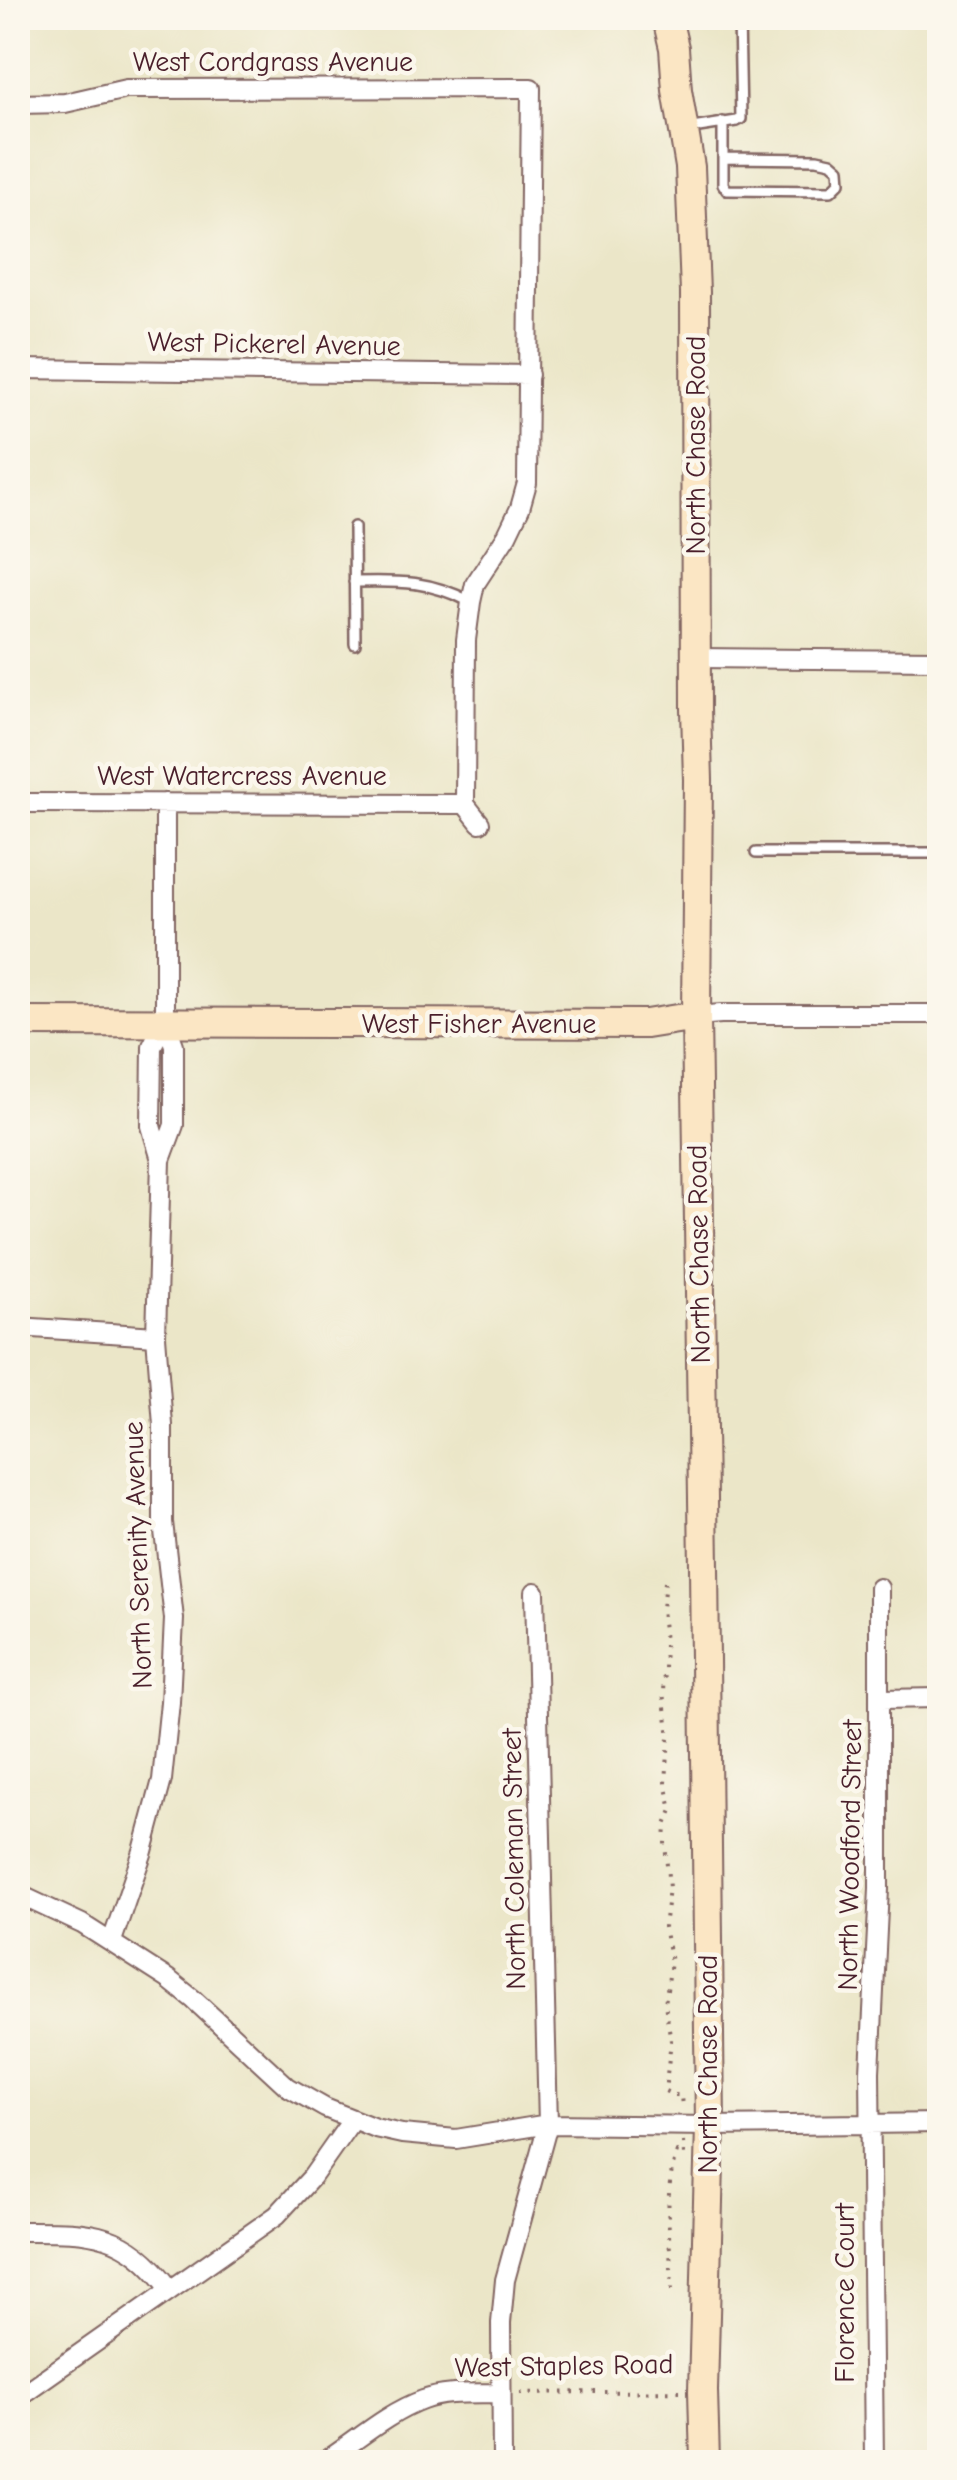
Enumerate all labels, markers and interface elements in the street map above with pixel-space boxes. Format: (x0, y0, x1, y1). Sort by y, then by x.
street label: West Cordgrass Avenue (133, 46, 413, 78)
street label: West Pickerel Avenue (147, 326, 401, 362)
street label: North Chase Road (680, 336, 712, 554)
street label: West Watercress Avenue (97, 760, 387, 792)
street label: West Fisher Avenue (362, 1008, 596, 1040)
street label: North Chase Road (681, 1144, 717, 1364)
street label: North Serenity Avenue (117, 1421, 159, 1689)
street label: North Woodford Street (832, 1718, 868, 1991)
street label: North Coleman Street (496, 1727, 532, 1990)
street label: North Chase Road (692, 1955, 724, 2173)
street label: Florence Court (829, 2202, 861, 2383)
street label: West Staples Road (454, 2348, 674, 2384)

